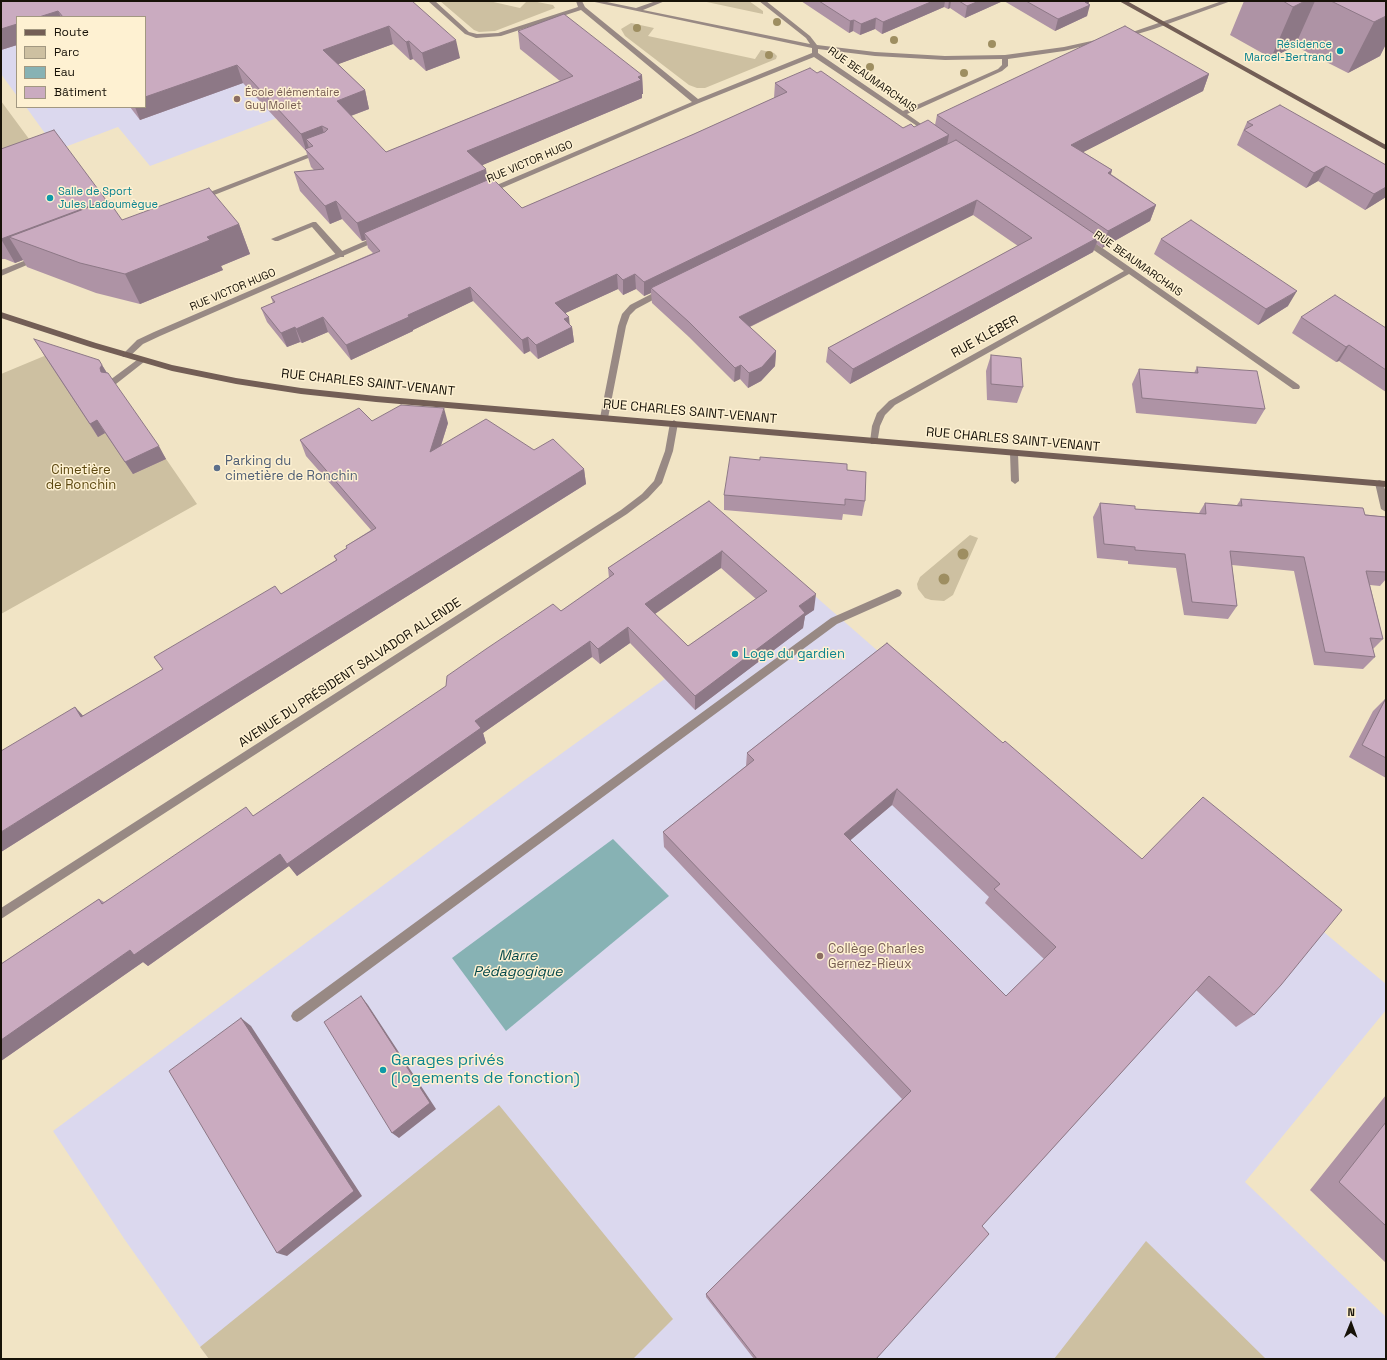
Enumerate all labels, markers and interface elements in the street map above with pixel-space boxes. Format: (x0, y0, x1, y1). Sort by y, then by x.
legend (16, 16, 146, 108)
text: Route (54, 24, 89, 40)
place label: Résidence Marcel-Bertrand (1244, 38, 1332, 64)
text: Parc (54, 44, 79, 60)
street label: RUE BEAUMARCHAIS (825, 45, 919, 115)
marker: Résidence Marcel-Bertrand (1335, 46, 1345, 56)
text: Eau (54, 64, 75, 80)
text: Bâtiment (54, 84, 107, 100)
place label: École élémentaire Guy Mollet (245, 86, 339, 112)
marker: École élémentaire Guy Mollet (232, 94, 242, 104)
street label: RUE VICTOR HUGO (485, 138, 575, 186)
place label: Salle de Sport Jules Ladoumègue (58, 185, 158, 211)
marker: Salle de Sport Jules Ladoumègue (45, 193, 55, 203)
street label: RUE BEAUMARCHAIS (1091, 229, 1185, 299)
street label: RUE VICTOR HUGO (188, 266, 278, 314)
street label: RUE KLÉBER (949, 312, 1021, 362)
street label: RUE CHARLES SAINT-VENANT (280, 366, 456, 400)
street label: RUE CHARLES SAINT-VENANT (602, 397, 778, 427)
street label: RUE CHARLES SAINT-VENANT (925, 425, 1101, 455)
place label: Parking du cimetière de Ronchin (225, 453, 358, 484)
park label: Cimetière de Ronchin (46, 462, 116, 493)
marker: Parking du cimetière de Ronchin (212, 463, 222, 473)
street label: AVENUE DU PRÉSIDENT SALVADOR ALLENDE (236, 595, 464, 751)
place label: Loge du gardien (743, 646, 845, 662)
marker: Loge du gardien (730, 649, 740, 659)
place label: Collège Charles Gernez-Rieux (828, 941, 924, 972)
water label: Marre Pédagogique (473, 948, 563, 980)
marker: Collège Charles Gernez-Rieux (815, 951, 825, 961)
place label: Garages privés (logements de fonction) (391, 1051, 580, 1089)
marker: Garages privés (logements de fonction) (378, 1065, 388, 1075)
north arrow (1331, 1304, 1371, 1344)
text: N (1347, 1305, 1355, 1319)

